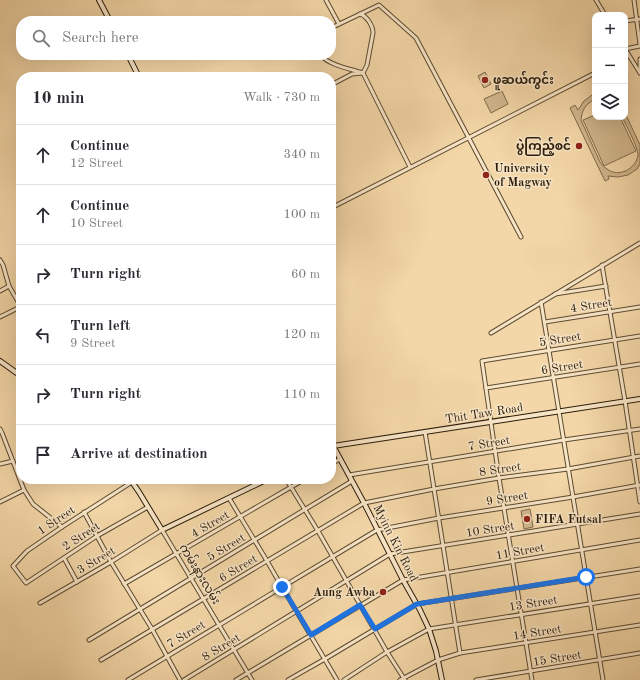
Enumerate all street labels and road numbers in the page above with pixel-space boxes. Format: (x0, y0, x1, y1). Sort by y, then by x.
street label: 4 Street (569, 297, 613, 315)
street label: 5 Street (538, 330, 582, 349)
street label: 6 Street (540, 359, 584, 377)
street label: Thit Taw Road (444, 402, 524, 426)
street label: 7 Street (467, 435, 511, 453)
street label: 8 Street (478, 461, 522, 479)
street label: 9 Street (485, 490, 529, 508)
street label: Myinn Kin Road (370, 503, 420, 584)
street label: 1 Street (36, 504, 77, 538)
street label: 4 Street (189, 509, 232, 541)
street label: 2 Street (61, 520, 102, 553)
street label: 10 Street (465, 520, 515, 540)
street label: 5 Street (205, 531, 248, 564)
street label: ကမ်းနားလမ်း (174, 540, 225, 608)
street label: 11 Street (495, 542, 545, 562)
street label: 3 Street (75, 545, 118, 577)
street label: 6 Street (217, 553, 260, 585)
street label: 13 Street (508, 594, 558, 614)
street label: 7 Street (165, 619, 208, 651)
street label: 14 Street (512, 623, 562, 643)
street label: 8 Street (200, 632, 243, 664)
street label: 15 Street (532, 648, 582, 669)

